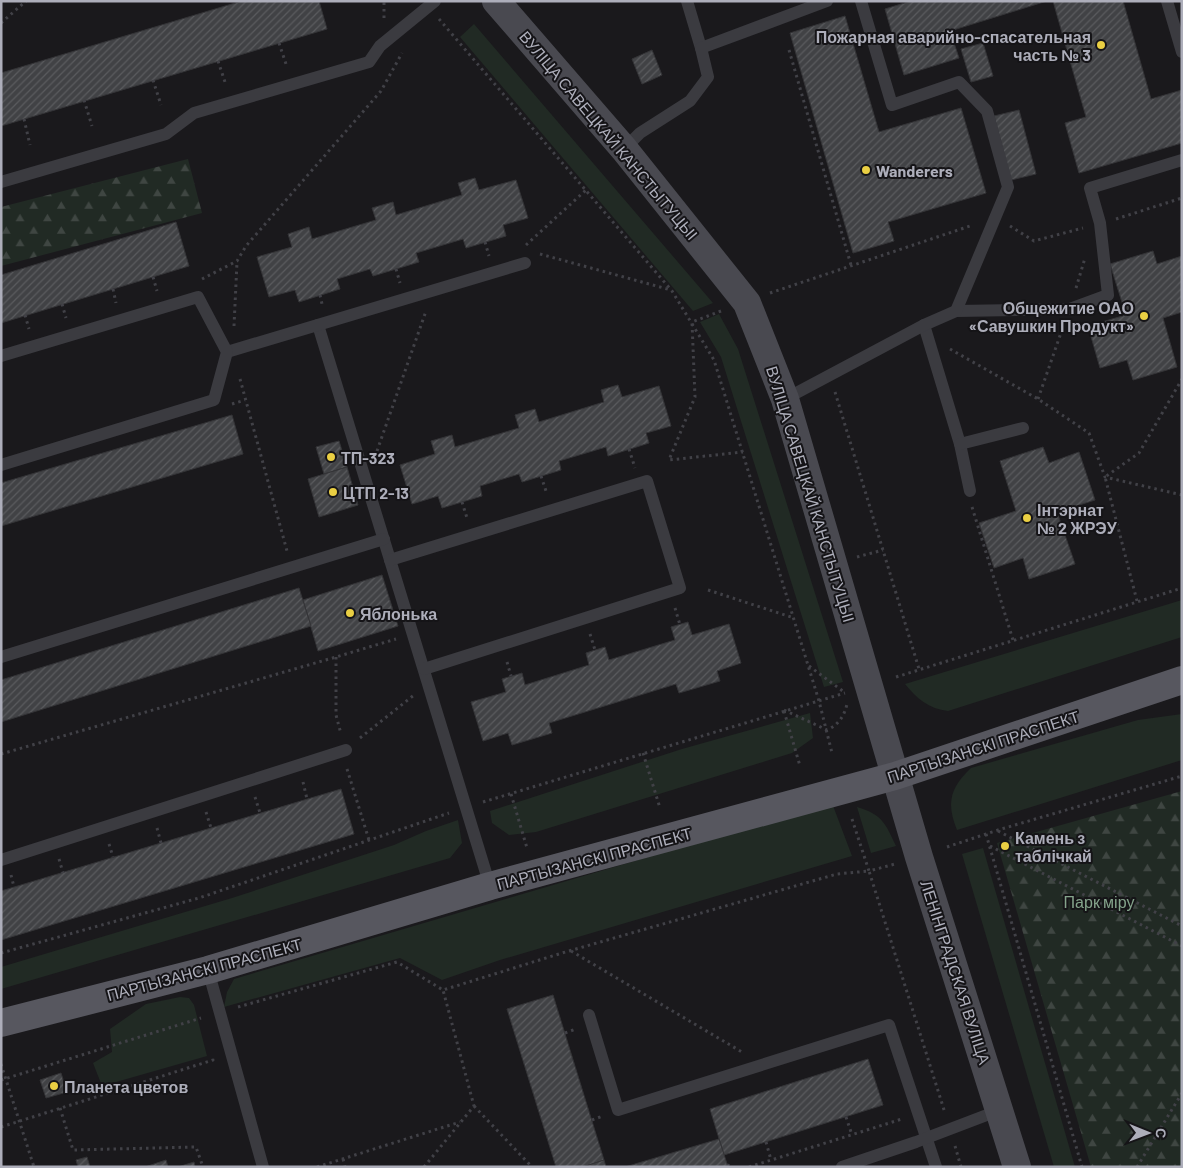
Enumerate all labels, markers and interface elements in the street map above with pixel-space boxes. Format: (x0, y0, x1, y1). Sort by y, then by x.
street label: ВУЛІЦА САВЕЦКАЙ КАНСТЫТУЦЫІ (516, 27, 702, 243)
place label: Пожарная аварийно-спасательная часть № 3 (816, 27, 1091, 64)
marker: Пожарная аварийно-спасательная часть № 3 (1095, 39, 1107, 51)
place label: Wanderers (876, 161, 953, 180)
marker: Wanderers (860, 164, 872, 176)
place label: Общежитие ОАО «Савушкин Продукт» (969, 298, 1134, 335)
marker: Общежитие ОАО «Савушкин Продукт» (1138, 310, 1150, 322)
street label: ВУЛІЦА САВЕЦКАЙ КАНСТЫТУЦЫІ (763, 364, 859, 624)
place label: ТП-323 (341, 448, 395, 467)
marker: ТП-323 (325, 451, 337, 463)
place label: ЦТП 2-13 (343, 483, 409, 502)
marker: ЦТП 2-13 (327, 486, 339, 498)
place label: Інтэрнат № 2 ЖРЭУ (1037, 500, 1118, 537)
marker: Інтэрнат № 2 ЖРЭУ (1021, 512, 1033, 524)
place label: Яблонька (360, 604, 437, 623)
marker: Яблонька (344, 607, 356, 619)
street label: ПАРТЫЗАНСКІ ПРАСПЕКТ (885, 706, 1082, 786)
street label: ПАРТЫЗАНСКІ ПРАСПЕКТ (495, 823, 694, 893)
place label: Камень з таблічкай (1015, 828, 1092, 865)
marker: Камень з таблічкай (999, 840, 1011, 852)
street label: ЛЕНІНГРАДСКАЯ ВУЛІЦА (917, 877, 995, 1067)
park label: Парк міру (1064, 892, 1134, 911)
street label: ПАРТЫЗАНСКІ ПРАСПЕКТ (105, 934, 304, 1004)
place label: Планета цветов (64, 1077, 188, 1096)
marker: Планета цветов (48, 1080, 60, 1092)
north arrow (1123, 1108, 1173, 1158)
text: С (1153, 1128, 1170, 1138)

